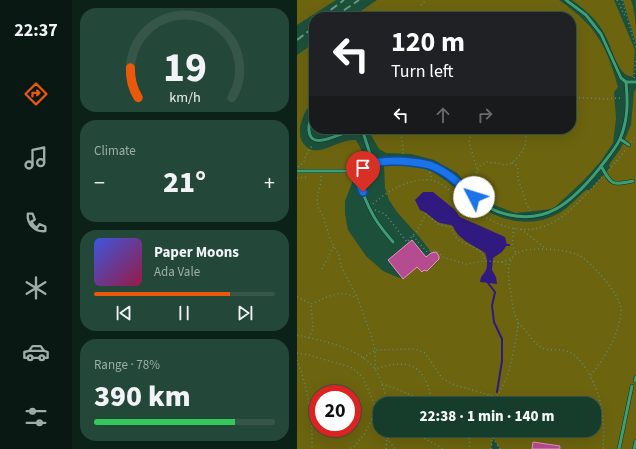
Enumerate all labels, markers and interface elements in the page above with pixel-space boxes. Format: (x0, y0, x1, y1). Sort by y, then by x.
text: 22:37 (14, 18, 58, 43)
text: 120 m (391, 22, 465, 62)
icon: left (325, 28, 377, 80)
text: 19 (163, 38, 206, 98)
text: Turn left (391, 59, 453, 84)
icon: directions (22, 80, 50, 108)
text: km/h (169, 87, 200, 108)
icon: left (390, 104, 412, 126)
icon: ahead (432, 104, 454, 126)
icon: right (474, 104, 496, 126)
text: Climate (94, 142, 136, 160)
icon: music (22, 144, 50, 172)
pin (346, 151, 380, 192)
icon: arrive (352, 157, 374, 179)
text: 21° (163, 161, 206, 204)
text: − (94, 167, 105, 199)
text: + (264, 167, 275, 199)
position arrow (453, 176, 495, 218)
icon: phone (22, 209, 50, 237)
text: Paper Moons (154, 242, 239, 263)
text: Ada Vale (154, 263, 200, 281)
icon: climate (22, 274, 50, 302)
icon: previous (113, 302, 135, 324)
icon: pause (173, 302, 195, 324)
icon: next (234, 302, 256, 324)
icon: car (22, 338, 50, 366)
text: Range · 78% (94, 356, 160, 374)
text: 390 km (94, 375, 191, 418)
speed limit sign: 20 (309, 385, 361, 437)
icon: filters (22, 403, 50, 431)
text: 22:38 · 1 min · 140 m (420, 406, 554, 427)

